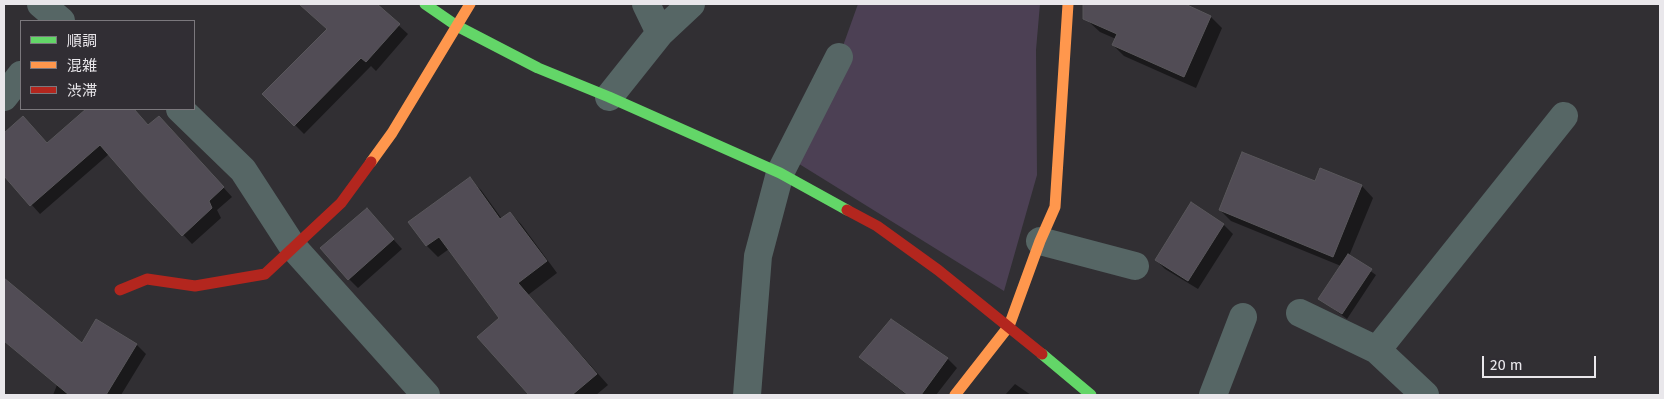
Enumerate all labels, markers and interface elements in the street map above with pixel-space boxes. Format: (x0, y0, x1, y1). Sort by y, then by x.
legend (20, 20, 195, 110)
text: 順調 (67, 32, 97, 50)
text: 混雑 (67, 57, 97, 75)
text: 渋滞 (67, 82, 97, 100)
scale bar (1484, 346, 1598, 378)
text: 20 m (1490, 356, 1523, 374)

